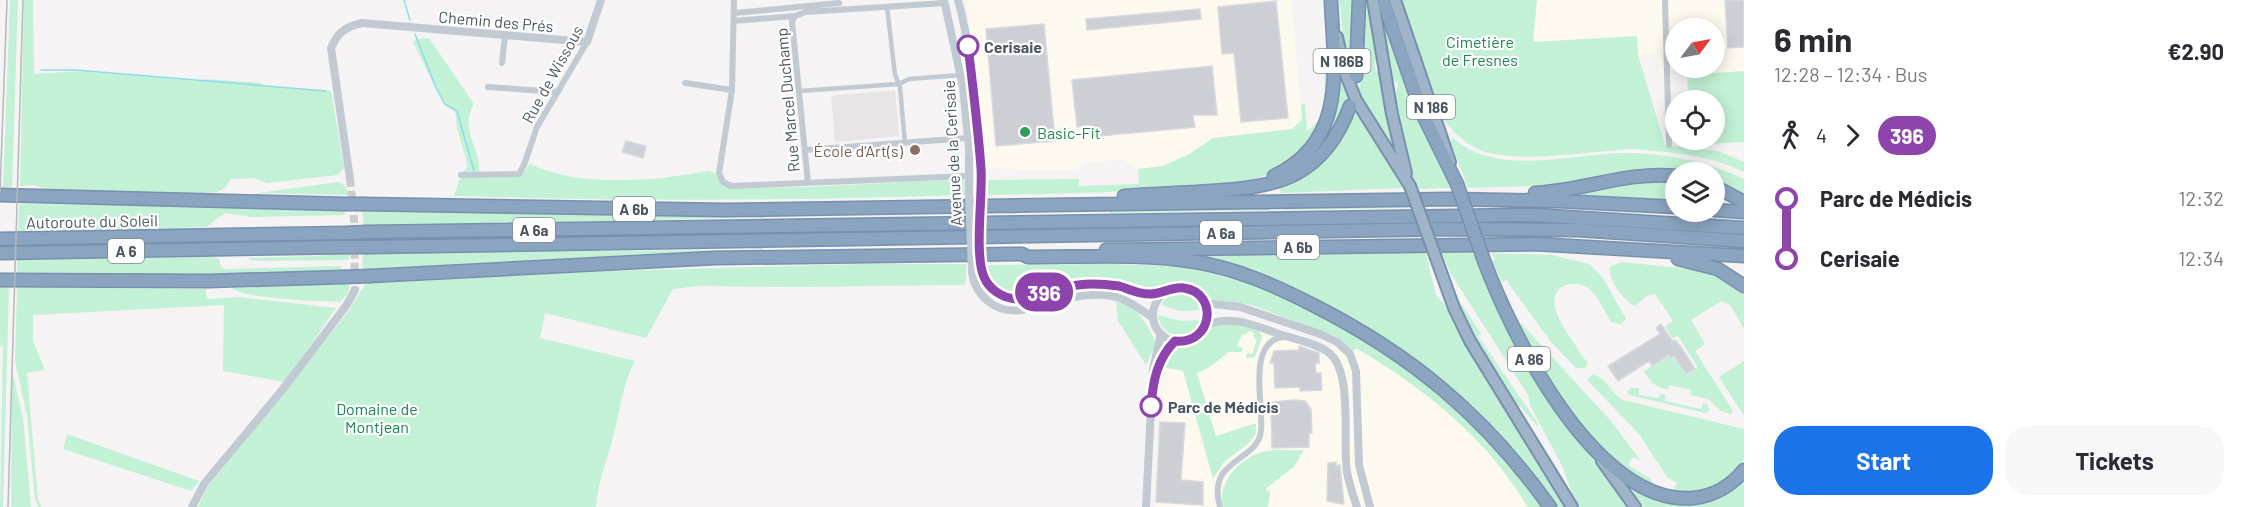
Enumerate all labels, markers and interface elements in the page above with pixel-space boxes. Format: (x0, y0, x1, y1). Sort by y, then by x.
street label: Chemin des Prés (438, 7, 554, 35)
north arrow (1665, 18, 1725, 78)
map controls (1665, 18, 1725, 222)
text: 6 min (1774, 19, 1852, 59)
street label: Rue de Wissous (517, 22, 587, 126)
street label: Rue Marcel Duchamp (771, 27, 803, 173)
park label: Cimetière de Fresnes (1442, 32, 1518, 69)
marker: Cerisaie (957, 35, 979, 57)
place label: Cerisaie (984, 37, 1042, 56)
text: €2.90 (2168, 38, 2224, 64)
road number: N 186B (1314, 49, 1370, 73)
text: 12:28 – 12:34 · Bus (1774, 62, 1927, 86)
street label: Avenue de la Cerisaie (939, 80, 965, 226)
button: locate (1665, 90, 1725, 150)
road number: N 186 (1407, 95, 1455, 119)
icon: walk (1774, 119, 1807, 152)
icon: forward (1836, 119, 1869, 152)
place label: Basic-Fit (1037, 123, 1100, 142)
text: 4 (1816, 123, 1827, 147)
text: 396 (1890, 123, 1924, 148)
marker: Basic-Fit (1018, 125, 1032, 139)
place label: École d'Art(s) (813, 141, 904, 160)
marker: École d'Art(s) (908, 143, 922, 157)
button: layers (1665, 162, 1725, 222)
text: Parc de Médicis (1820, 185, 1972, 211)
text: 12:32 (2178, 186, 2224, 210)
road number: A 6b (613, 197, 655, 221)
street label: Autoroute du Soleil (26, 210, 158, 232)
road number: A 6a (513, 218, 555, 242)
road number: A 6a (1200, 221, 1242, 245)
road number: A 6b (1277, 235, 1319, 259)
road number: A 6 (108, 239, 144, 263)
text: Cerisaie (1820, 245, 1900, 271)
text: 12:34 (2178, 246, 2224, 270)
line badge: 396 (1010, 272, 1078, 312)
text: 396 (1027, 280, 1061, 305)
road number: A 86 (1508, 347, 1550, 371)
marker: Parc de Médicis (1140, 395, 1162, 417)
place label: Parc de Médicis (1168, 397, 1279, 416)
park label: Domaine de Montjean (336, 399, 418, 436)
button: Start (1774, 426, 1993, 495)
button: Tickets (2005, 426, 2224, 495)

